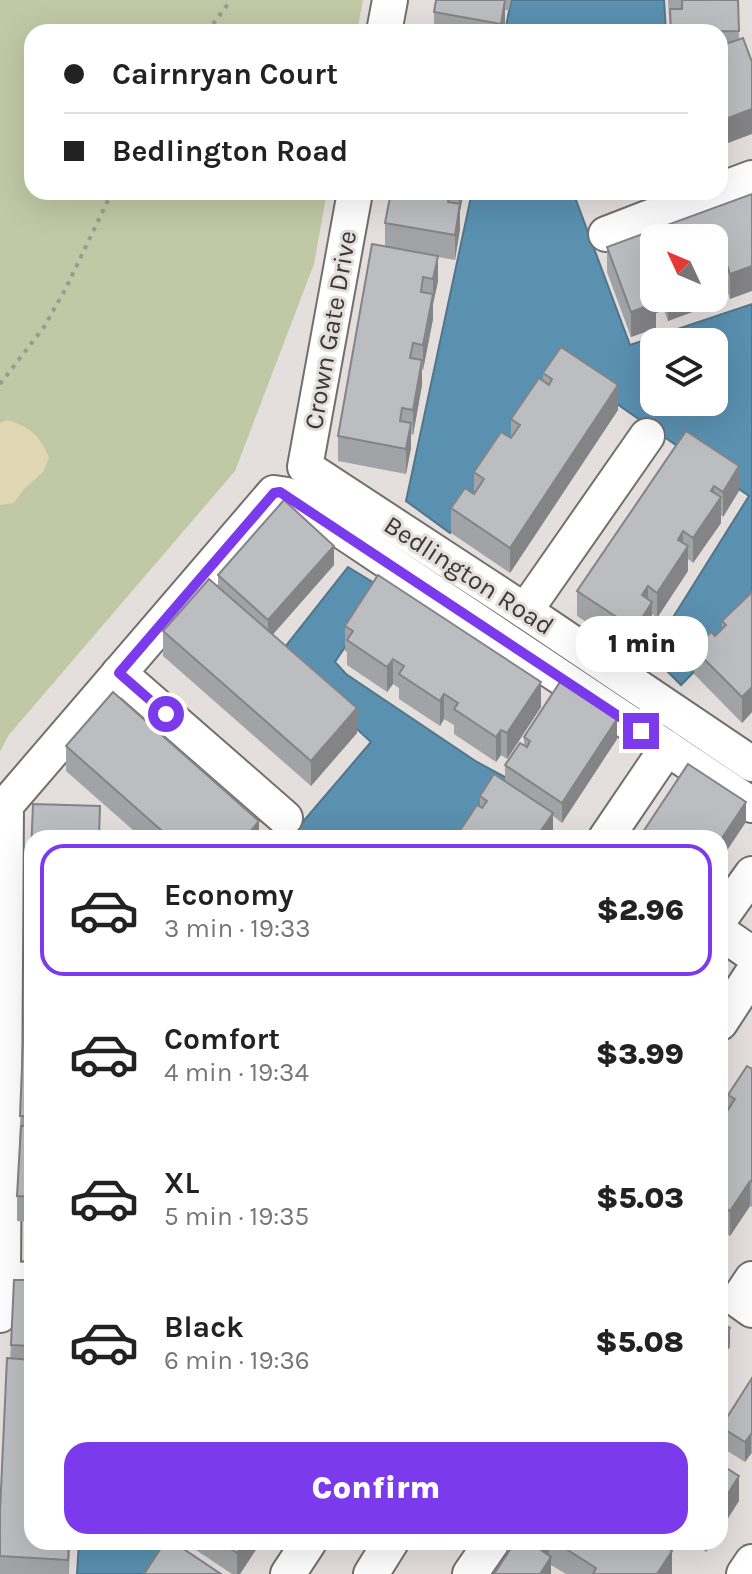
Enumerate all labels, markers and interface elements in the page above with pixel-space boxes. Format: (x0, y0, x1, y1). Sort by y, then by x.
text: Cairnryan Court (112, 56, 338, 92)
text: Bedlington Road (112, 133, 348, 169)
north arrow (640, 224, 728, 312)
map controls (640, 224, 728, 416)
street label: Crown Gate Drive (298, 228, 363, 432)
button: layers (640, 328, 728, 416)
street label: Bedlington Road (378, 509, 559, 642)
callout: 1 min (575, 615, 707, 671)
text: 1 min (608, 628, 676, 659)
route start (148, 696, 184, 732)
route end (623, 713, 659, 749)
icon: car (68, 874, 140, 946)
text: Economy (164, 877, 294, 913)
text: $2.96 (596, 892, 684, 928)
text: 3 min · 19:33 (164, 913, 311, 944)
icon: car (68, 1018, 140, 1090)
text: Comfort (164, 1021, 280, 1057)
text: $3.99 (596, 1036, 684, 1072)
text: 4 min · 19:34 (164, 1057, 309, 1088)
icon: car (68, 1162, 140, 1234)
text: XL (164, 1165, 199, 1201)
text: $5.03 (596, 1180, 684, 1216)
text: 5 min · 19:35 (164, 1201, 309, 1232)
icon: car (68, 1306, 140, 1378)
text: Black (164, 1309, 244, 1345)
text: $5.08 (595, 1324, 684, 1360)
text: 6 min · 19:36 (164, 1345, 310, 1376)
button: Confirm (64, 1442, 688, 1534)

